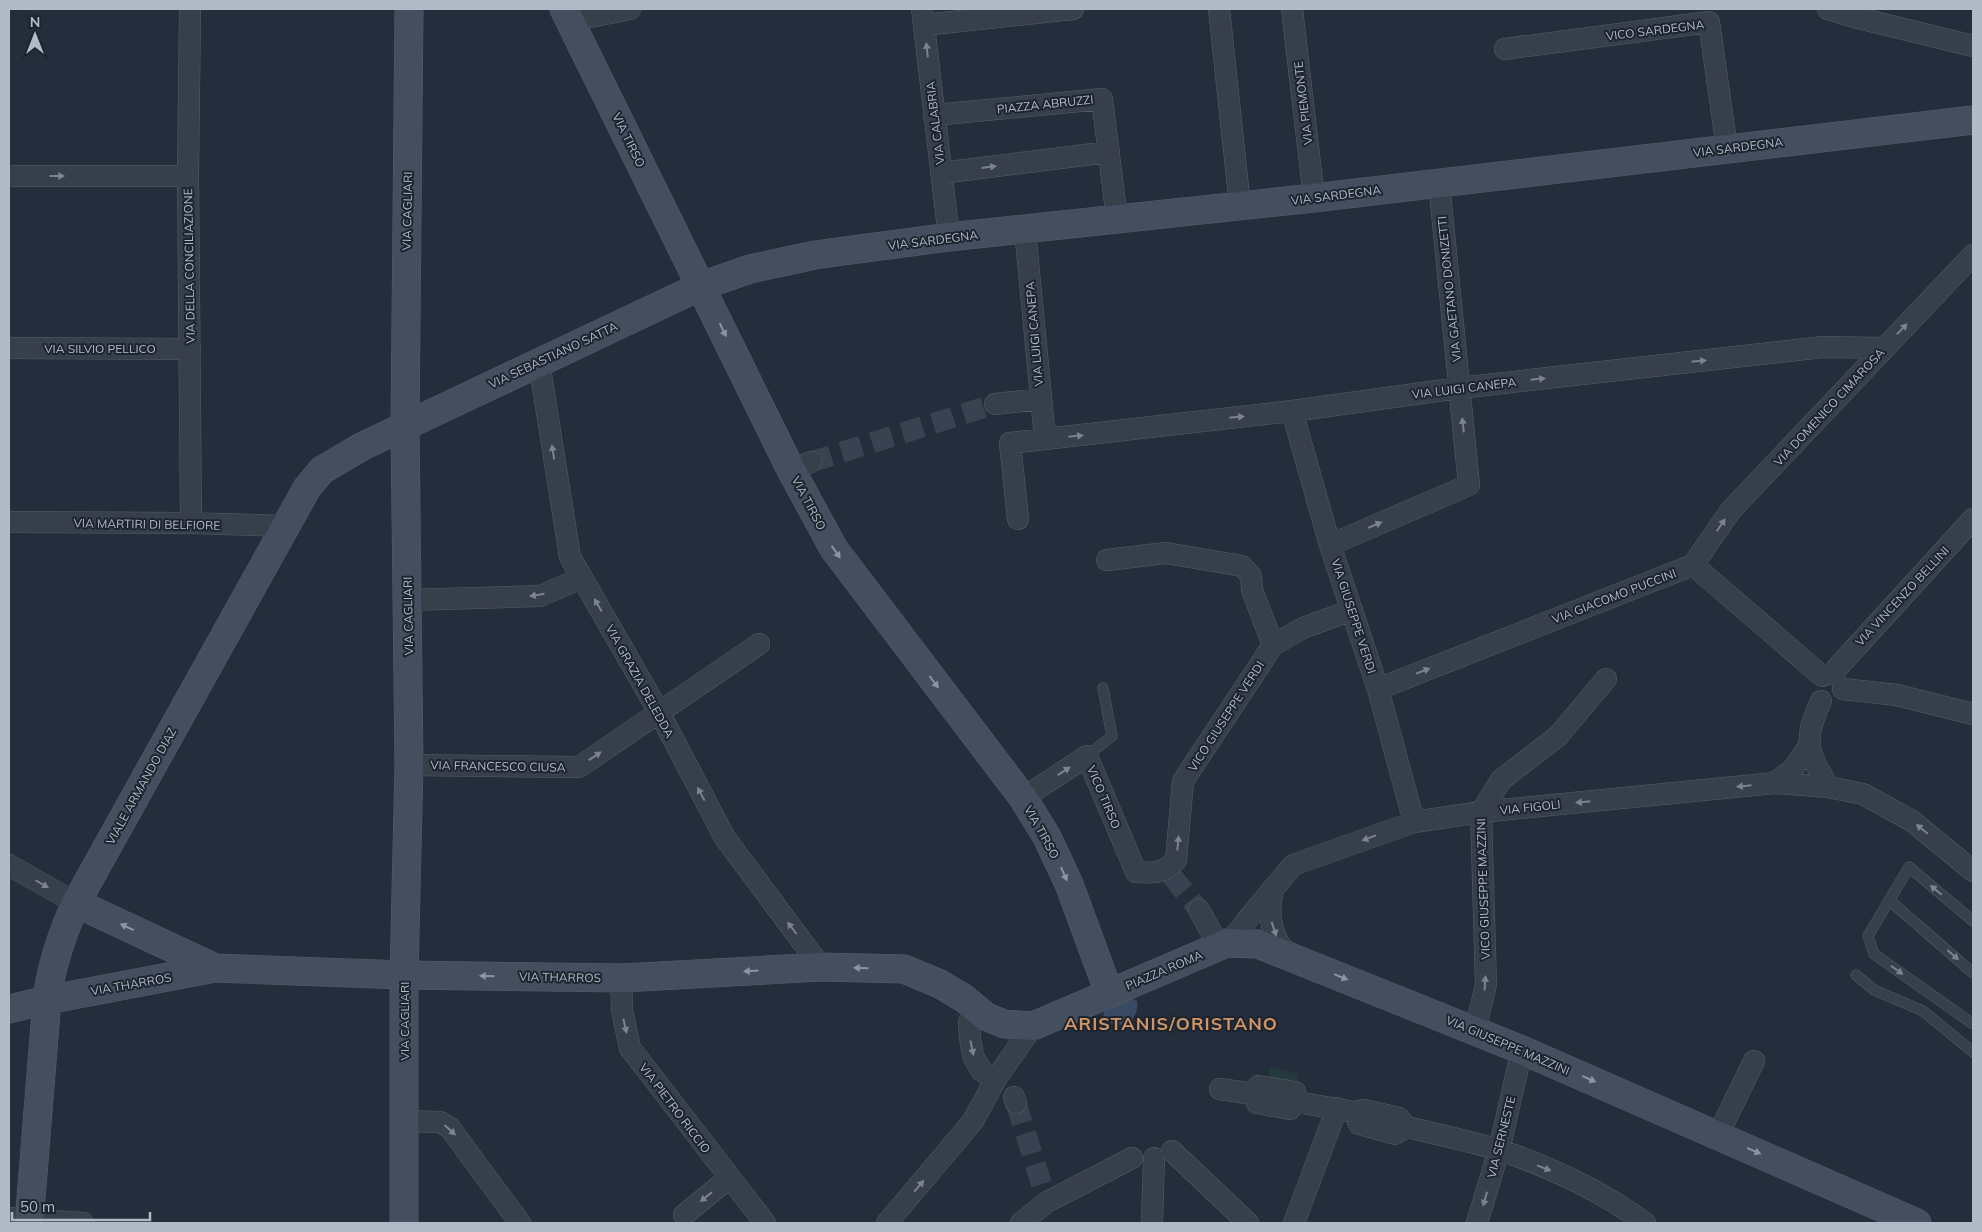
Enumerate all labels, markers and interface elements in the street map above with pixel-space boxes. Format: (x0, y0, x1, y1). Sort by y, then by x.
north arrow (10, 10, 60, 60)
text: N (30, 13, 40, 31)
street label: VICO SARDEGNA (1605, 17, 1705, 43)
one-way arrow (923, 41, 931, 57)
street label: VIA PIEMONTE (1290, 60, 1316, 146)
street label: VIA CALABRIA (922, 80, 948, 165)
street label: PIAZZA ABRUZZI (996, 91, 1094, 117)
street label: VIA TIRSO (609, 110, 649, 170)
street label: VIA SARDEGNA (1692, 134, 1784, 160)
one-way arrow (981, 163, 997, 171)
street label: VIA CAGLIARI (399, 171, 415, 251)
one-way arrow (50, 172, 66, 180)
street label: VIA SARDEGNA (1290, 182, 1382, 208)
street label: VIA DELLA CONCILIAZIONE (180, 188, 198, 344)
street label: VIA GAETANO DONIZETTI (1434, 215, 1464, 363)
street label: VIA SARDEGNA (887, 227, 979, 253)
street label: VIA LUIGI CANEPA (1022, 281, 1046, 387)
street label: VIA SEBASTIANO SATTA (486, 318, 620, 391)
one-way arrow (718, 322, 727, 337)
one-way arrow (1896, 323, 1908, 335)
street label: VIA SILVIO PELLICO (44, 341, 156, 356)
street label: VIA DOMENICO CIMAROSA (1770, 345, 1888, 469)
one-way arrow (1691, 357, 1707, 365)
street label: VIA LUIGI CANEPA (1411, 374, 1517, 402)
one-way arrow (1530, 375, 1546, 383)
one-way arrow (1230, 413, 1246, 421)
one-way arrow (1458, 416, 1466, 432)
one-way arrow (1068, 432, 1084, 440)
one-way arrow (549, 443, 557, 459)
street label: VIA TIRSO (789, 474, 829, 532)
street label: VIA MARTIRI DI BELFIORE (73, 515, 221, 533)
one-way arrow (1716, 519, 1726, 532)
one-way arrow (1368, 521, 1382, 529)
street label: VIA VINCENZO BELLINI (1852, 543, 1952, 649)
one-way arrow (831, 545, 841, 559)
street label: VIA GIUSEPPE VERDI (1328, 557, 1380, 675)
street label: VIA GIACOMO PUCCINI (1550, 565, 1678, 627)
street label: VIA CAGLIARI (400, 576, 416, 656)
one-way arrow (528, 591, 544, 599)
one-way arrow (593, 599, 602, 612)
street label: VIA GRAZIA DELEDDA (603, 622, 678, 741)
street label: VICO GIUSEPPE VERDI (1185, 658, 1267, 774)
one-way arrow (1416, 667, 1430, 675)
one-way arrow (929, 675, 940, 688)
street label: VIALE ARMANDO DIAZ (103, 725, 179, 847)
one-way arrow (588, 751, 602, 761)
street label: VIA FRANCESCO CIUSA (430, 757, 566, 775)
street label: VICO TIRSO (1084, 763, 1124, 831)
one-way arrow (1057, 767, 1071, 776)
one-way arrow (1736, 782, 1752, 790)
one-way arrow (697, 787, 706, 800)
street label: VIA FIGOLI (1499, 796, 1561, 818)
one-way arrow (1574, 798, 1590, 806)
street label: VIA TIRSO (1021, 803, 1063, 861)
street label: VICO GIUSEPPE MAZZINI (1473, 818, 1493, 960)
one-way arrow (1915, 824, 1928, 835)
one-way arrow (1174, 834, 1182, 850)
one-way arrow (1361, 835, 1376, 842)
one-way arrow (1060, 867, 1068, 881)
one-way arrow (36, 879, 49, 888)
one-way arrow (1930, 884, 1943, 895)
one-way arrow (787, 921, 797, 935)
one-way arrow (1271, 921, 1278, 936)
one-way arrow (120, 923, 134, 931)
street label: PIAZZA ROMA (1123, 947, 1205, 993)
one-way arrow (1946, 949, 1958, 961)
one-way arrow (852, 964, 868, 972)
one-way arrow (1890, 965, 1904, 975)
one-way arrow (742, 967, 758, 975)
street label: VIA THARROS (89, 969, 173, 999)
street label: VIA THARROS (519, 969, 601, 985)
one-way arrow (479, 972, 495, 980)
one-way arrow (1334, 974, 1349, 982)
one-way arrow (1481, 974, 1489, 990)
street label: VIA CAGLIARI (397, 982, 412, 1060)
district label: ARISTANIS/ORISTANO (1064, 1012, 1278, 1035)
street label: VIA GIUSEPPE MAZZINI (1444, 1012, 1572, 1078)
one-way arrow (621, 1018, 629, 1033)
one-way arrow (968, 1041, 976, 1056)
street label: VIA PIETRO RICCIO (636, 1060, 714, 1156)
one-way arrow (1582, 1075, 1596, 1083)
street label: VIA SERNESTE (1484, 1095, 1518, 1179)
one-way arrow (443, 1124, 456, 1135)
one-way arrow (1747, 1148, 1761, 1156)
one-way arrow (1537, 1165, 1552, 1172)
one-way arrow (913, 1180, 924, 1193)
scale bar (12, 1190, 150, 1222)
one-way arrow (700, 1191, 713, 1202)
one-way arrow (1480, 1191, 1488, 1206)
text: 50 m (20, 1197, 55, 1216)

